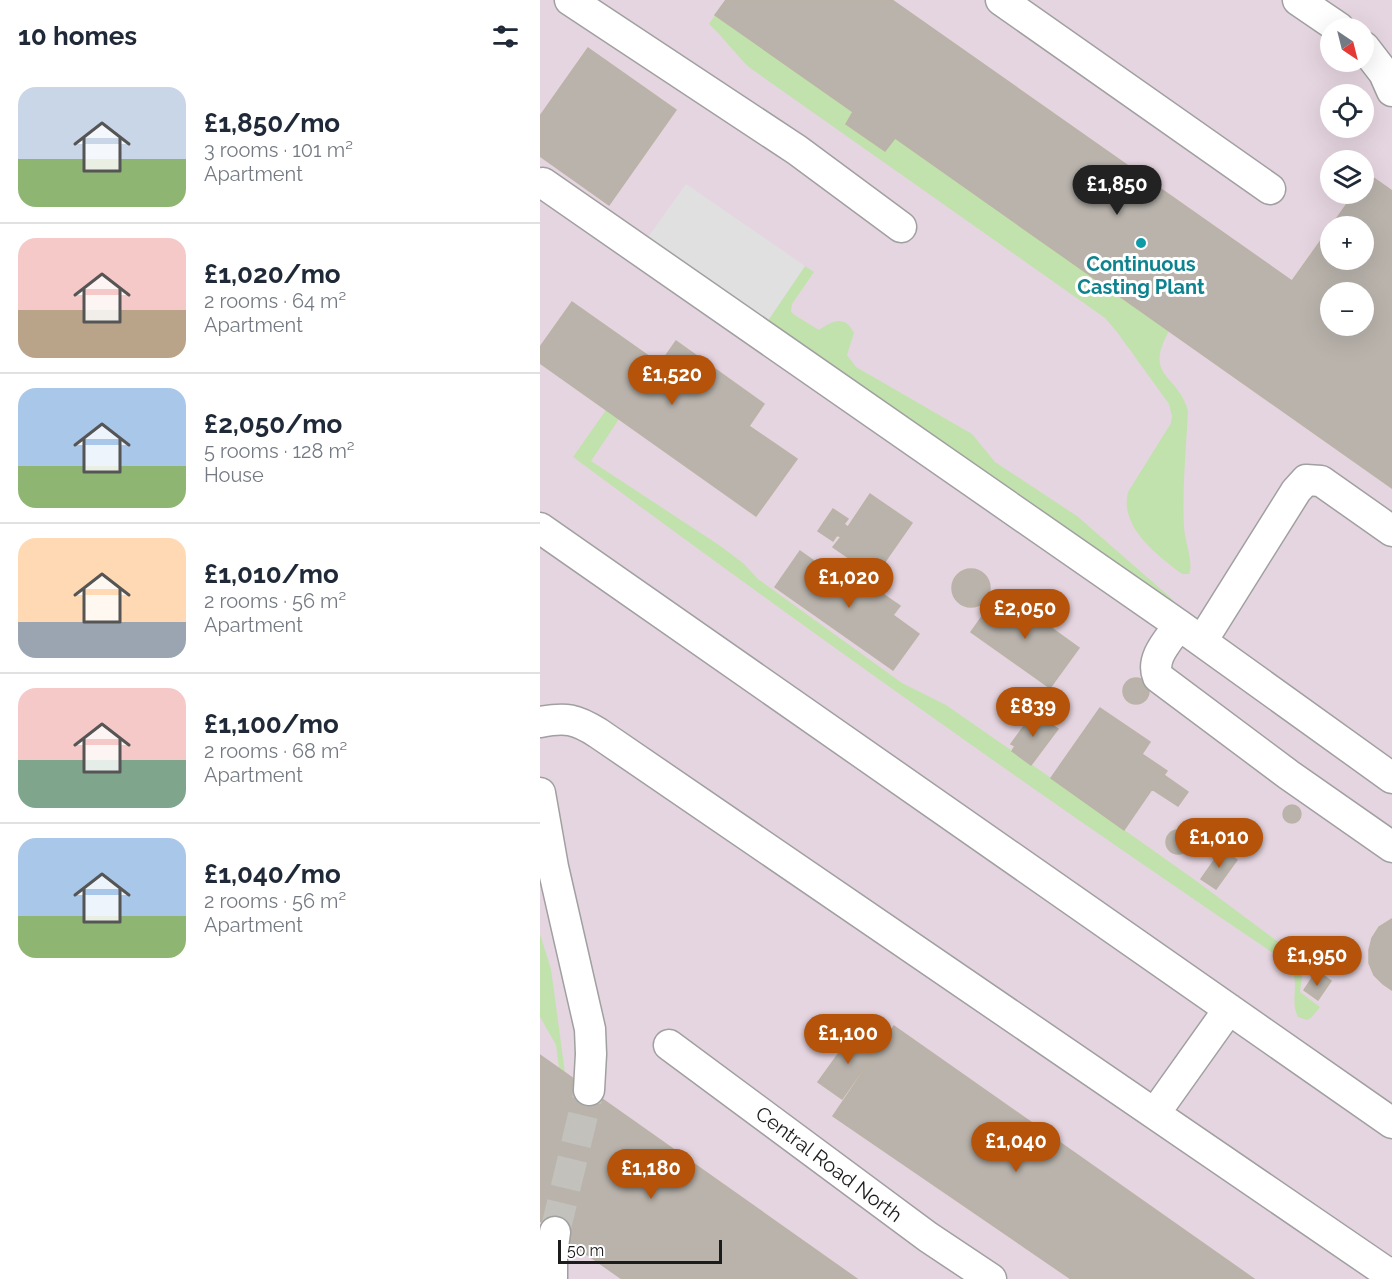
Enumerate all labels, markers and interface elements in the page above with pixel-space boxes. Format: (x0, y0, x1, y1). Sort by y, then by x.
north arrow (1320, 18, 1374, 72)
map controls (1320, 18, 1374, 336)
icon: filters (489, 20, 522, 53)
text: 10 homes (18, 21, 137, 51)
button: locate (1320, 84, 1374, 138)
text: £1,850/mo (204, 108, 340, 138)
icon: home (66, 111, 138, 183)
text: 3 rooms · 101 m² (204, 138, 353, 162)
button: layers (1320, 150, 1374, 204)
text: Apartment (204, 162, 303, 186)
pin: £1,850 (1068, 165, 1166, 216)
text: £1,850 (1087, 172, 1147, 196)
button: + (1320, 216, 1374, 270)
marker: Continuous Casting Plant (1134, 236, 1148, 250)
place label: Continuous Casting Plant (1077, 252, 1205, 299)
text: £1,020/mo (204, 259, 341, 289)
icon: home (66, 262, 138, 334)
button: − (1320, 282, 1374, 336)
text: 2 rooms · 64 m² (204, 289, 346, 313)
text: Apartment (204, 313, 303, 337)
pin: £1,520 (623, 355, 721, 406)
text: £1,520 (642, 362, 702, 386)
text: £2,050/mo (204, 409, 342, 439)
icon: home (66, 412, 138, 484)
text: 5 rooms · 128 m² (204, 439, 355, 463)
text: House (204, 463, 264, 487)
pin: £1,020 (800, 558, 898, 609)
text: £1,010/mo (204, 559, 339, 589)
icon: home (66, 562, 138, 634)
text: £1,020 (818, 565, 880, 589)
text: 2 rooms · 56 m² (204, 589, 346, 613)
pin: £2,050 (976, 589, 1074, 640)
text: £2,050 (994, 596, 1056, 620)
text: Apartment (204, 613, 303, 637)
pin: £839 (997, 687, 1069, 738)
text: £839 (1010, 694, 1056, 718)
text: £1,100/mo (204, 709, 339, 739)
icon: home (66, 712, 138, 784)
text: 2 rooms · 68 m² (204, 739, 347, 763)
text: Apartment (204, 763, 303, 787)
pin: £1,010 (1170, 818, 1268, 869)
text: £1,010 (1189, 825, 1249, 849)
text: £1,040/mo (204, 859, 341, 889)
icon: home (66, 862, 138, 934)
text: 2 rooms · 56 m² (204, 889, 346, 913)
text: Apartment (204, 913, 303, 937)
pin: £1,950 (1268, 936, 1366, 987)
text: £1,950 (1287, 943, 1347, 967)
pin: £1,100 (799, 1014, 897, 1065)
text: £1,100 (818, 1021, 878, 1045)
street label: Central Road North (751, 1101, 907, 1227)
pin: £1,040 (967, 1122, 1065, 1173)
text: £1,040 (985, 1129, 1047, 1153)
pin: £1,180 (602, 1149, 700, 1200)
text: £1,180 (621, 1156, 681, 1180)
scale bar (558, 1237, 722, 1264)
text: 50 m (567, 1241, 604, 1260)

